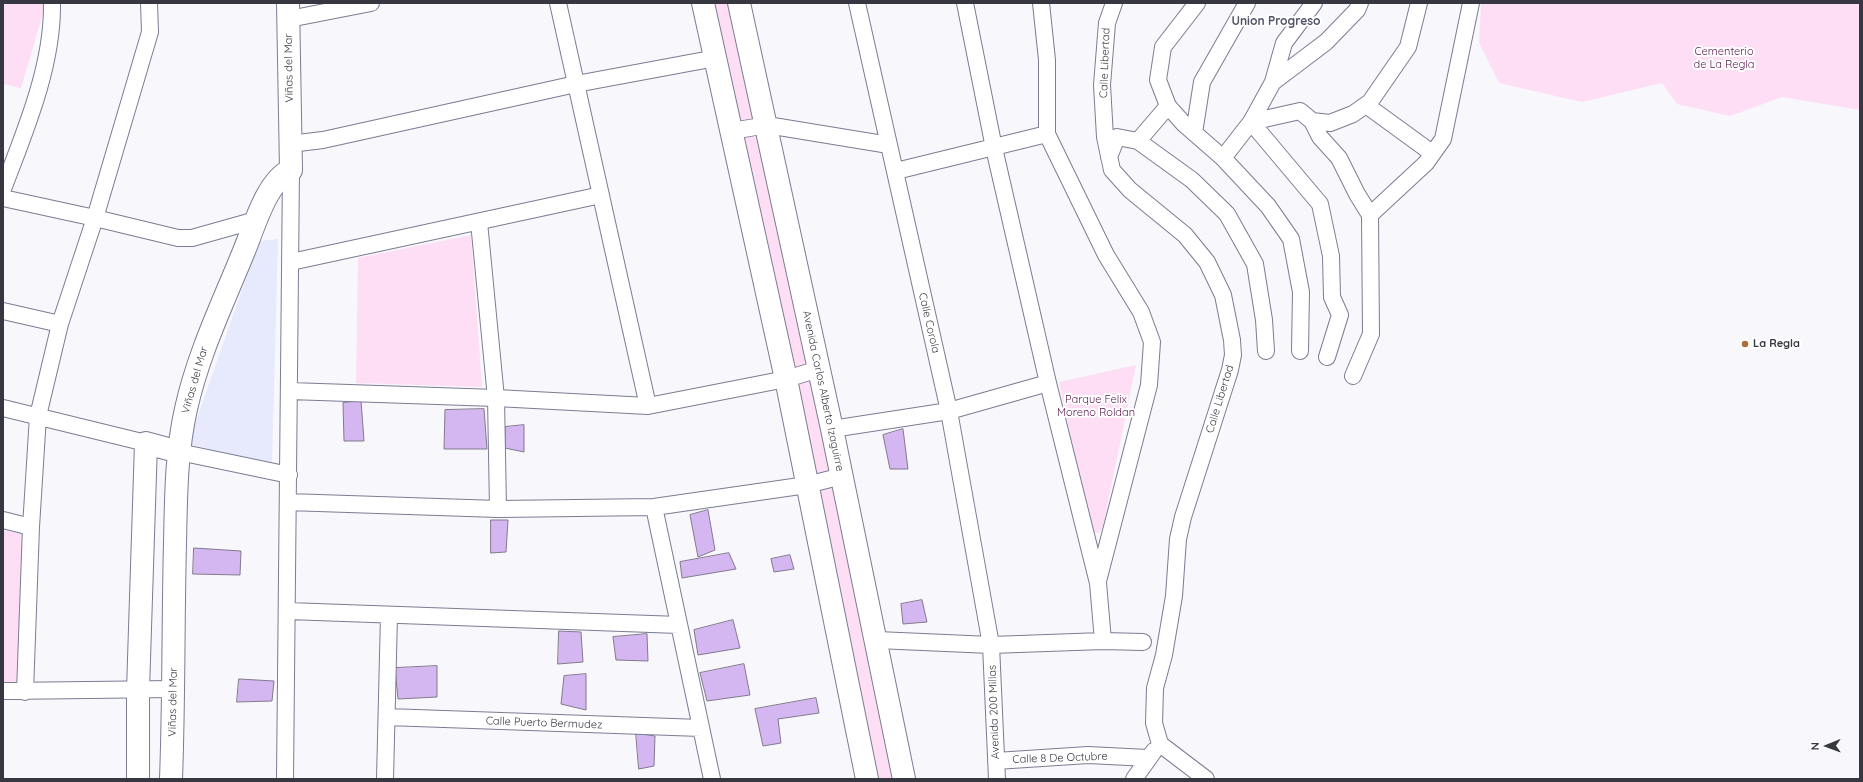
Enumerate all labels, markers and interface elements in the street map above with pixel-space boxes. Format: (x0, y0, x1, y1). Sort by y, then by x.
district label: Union Progreso (1231, 14, 1321, 28)
street label: Calle Libertad (1097, 28, 1113, 98)
street label: Viñas del Mar (282, 33, 296, 103)
park label: Cementerio de La Regla (1694, 45, 1754, 71)
street label: Calle Corola (916, 291, 942, 355)
street label: Avenida Carlos Alberto Izaguirre (800, 310, 846, 472)
place label: La Regla (1753, 337, 1800, 351)
marker: La Regla (1740, 339, 1750, 349)
street label: Viñas del Mar (179, 345, 211, 415)
street label: Calle Libertad (1203, 363, 1237, 435)
park label: Parque Felix Moreno Roldan (1057, 393, 1135, 419)
street label: Avenida 200 Millas (986, 665, 1002, 759)
street label: Viñas del Mar (166, 667, 180, 737)
street label: Calle Puerto Bermudez (486, 714, 602, 732)
north arrow (1807, 726, 1847, 766)
text: N (1808, 742, 1822, 750)
street label: Calle 8 De Octubre (1012, 750, 1108, 766)

